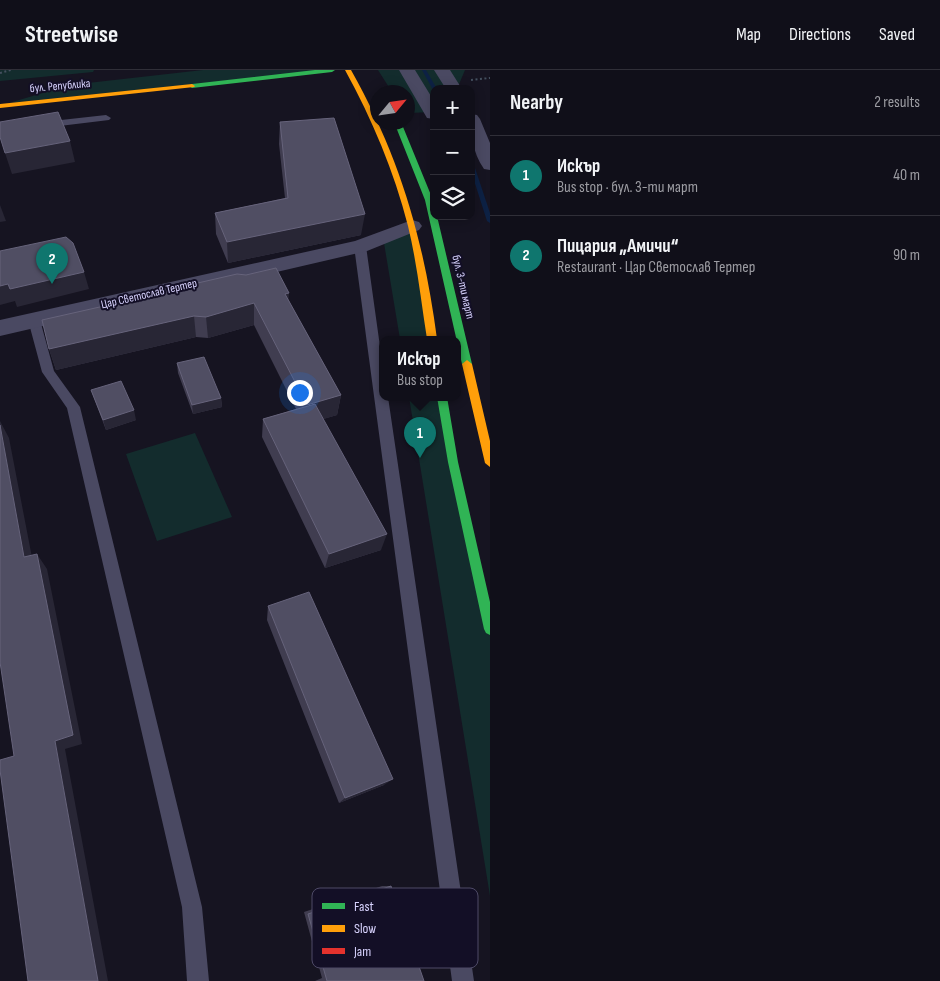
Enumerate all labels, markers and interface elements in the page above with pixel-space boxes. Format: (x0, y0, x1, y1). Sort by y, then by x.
text: Streetwise (25, 20, 118, 49)
text: Map (736, 24, 761, 45)
text: Directions (789, 24, 851, 45)
text: Saved (879, 24, 915, 45)
street label: бул. Република (29, 76, 91, 96)
north arrow (370, 85, 415, 130)
map controls (430, 85, 475, 220)
button: + (430, 85, 475, 130)
text: Nearby (510, 90, 563, 115)
text: 2 results (874, 93, 920, 112)
button: − (430, 130, 475, 175)
text: Искър (557, 155, 600, 178)
text: 1 (523, 166, 529, 185)
text: 40 m (893, 166, 920, 185)
button: layers (430, 175, 475, 220)
text: Bus stop · бул. 3-ти март (557, 178, 698, 197)
text: Пицария „Амичи“ (557, 235, 678, 258)
pin: 2 (36, 243, 68, 284)
text: 2 (522, 246, 530, 265)
text: 90 m (893, 246, 920, 265)
street label: бул. 3-ти март (448, 254, 478, 321)
text: Restaurant · Цар Светослав Тертер (557, 258, 755, 277)
street label: Цар Светослав Тертер (100, 276, 198, 312)
popup (379, 336, 461, 401)
text: Искър (397, 348, 440, 371)
text: Bus stop (397, 371, 443, 390)
your location (287, 380, 313, 406)
pin: 1 (404, 417, 436, 458)
legend (312, 888, 478, 968)
text: Fast (354, 898, 374, 915)
text: Slow (354, 920, 376, 937)
text: Jam (353, 943, 371, 960)

